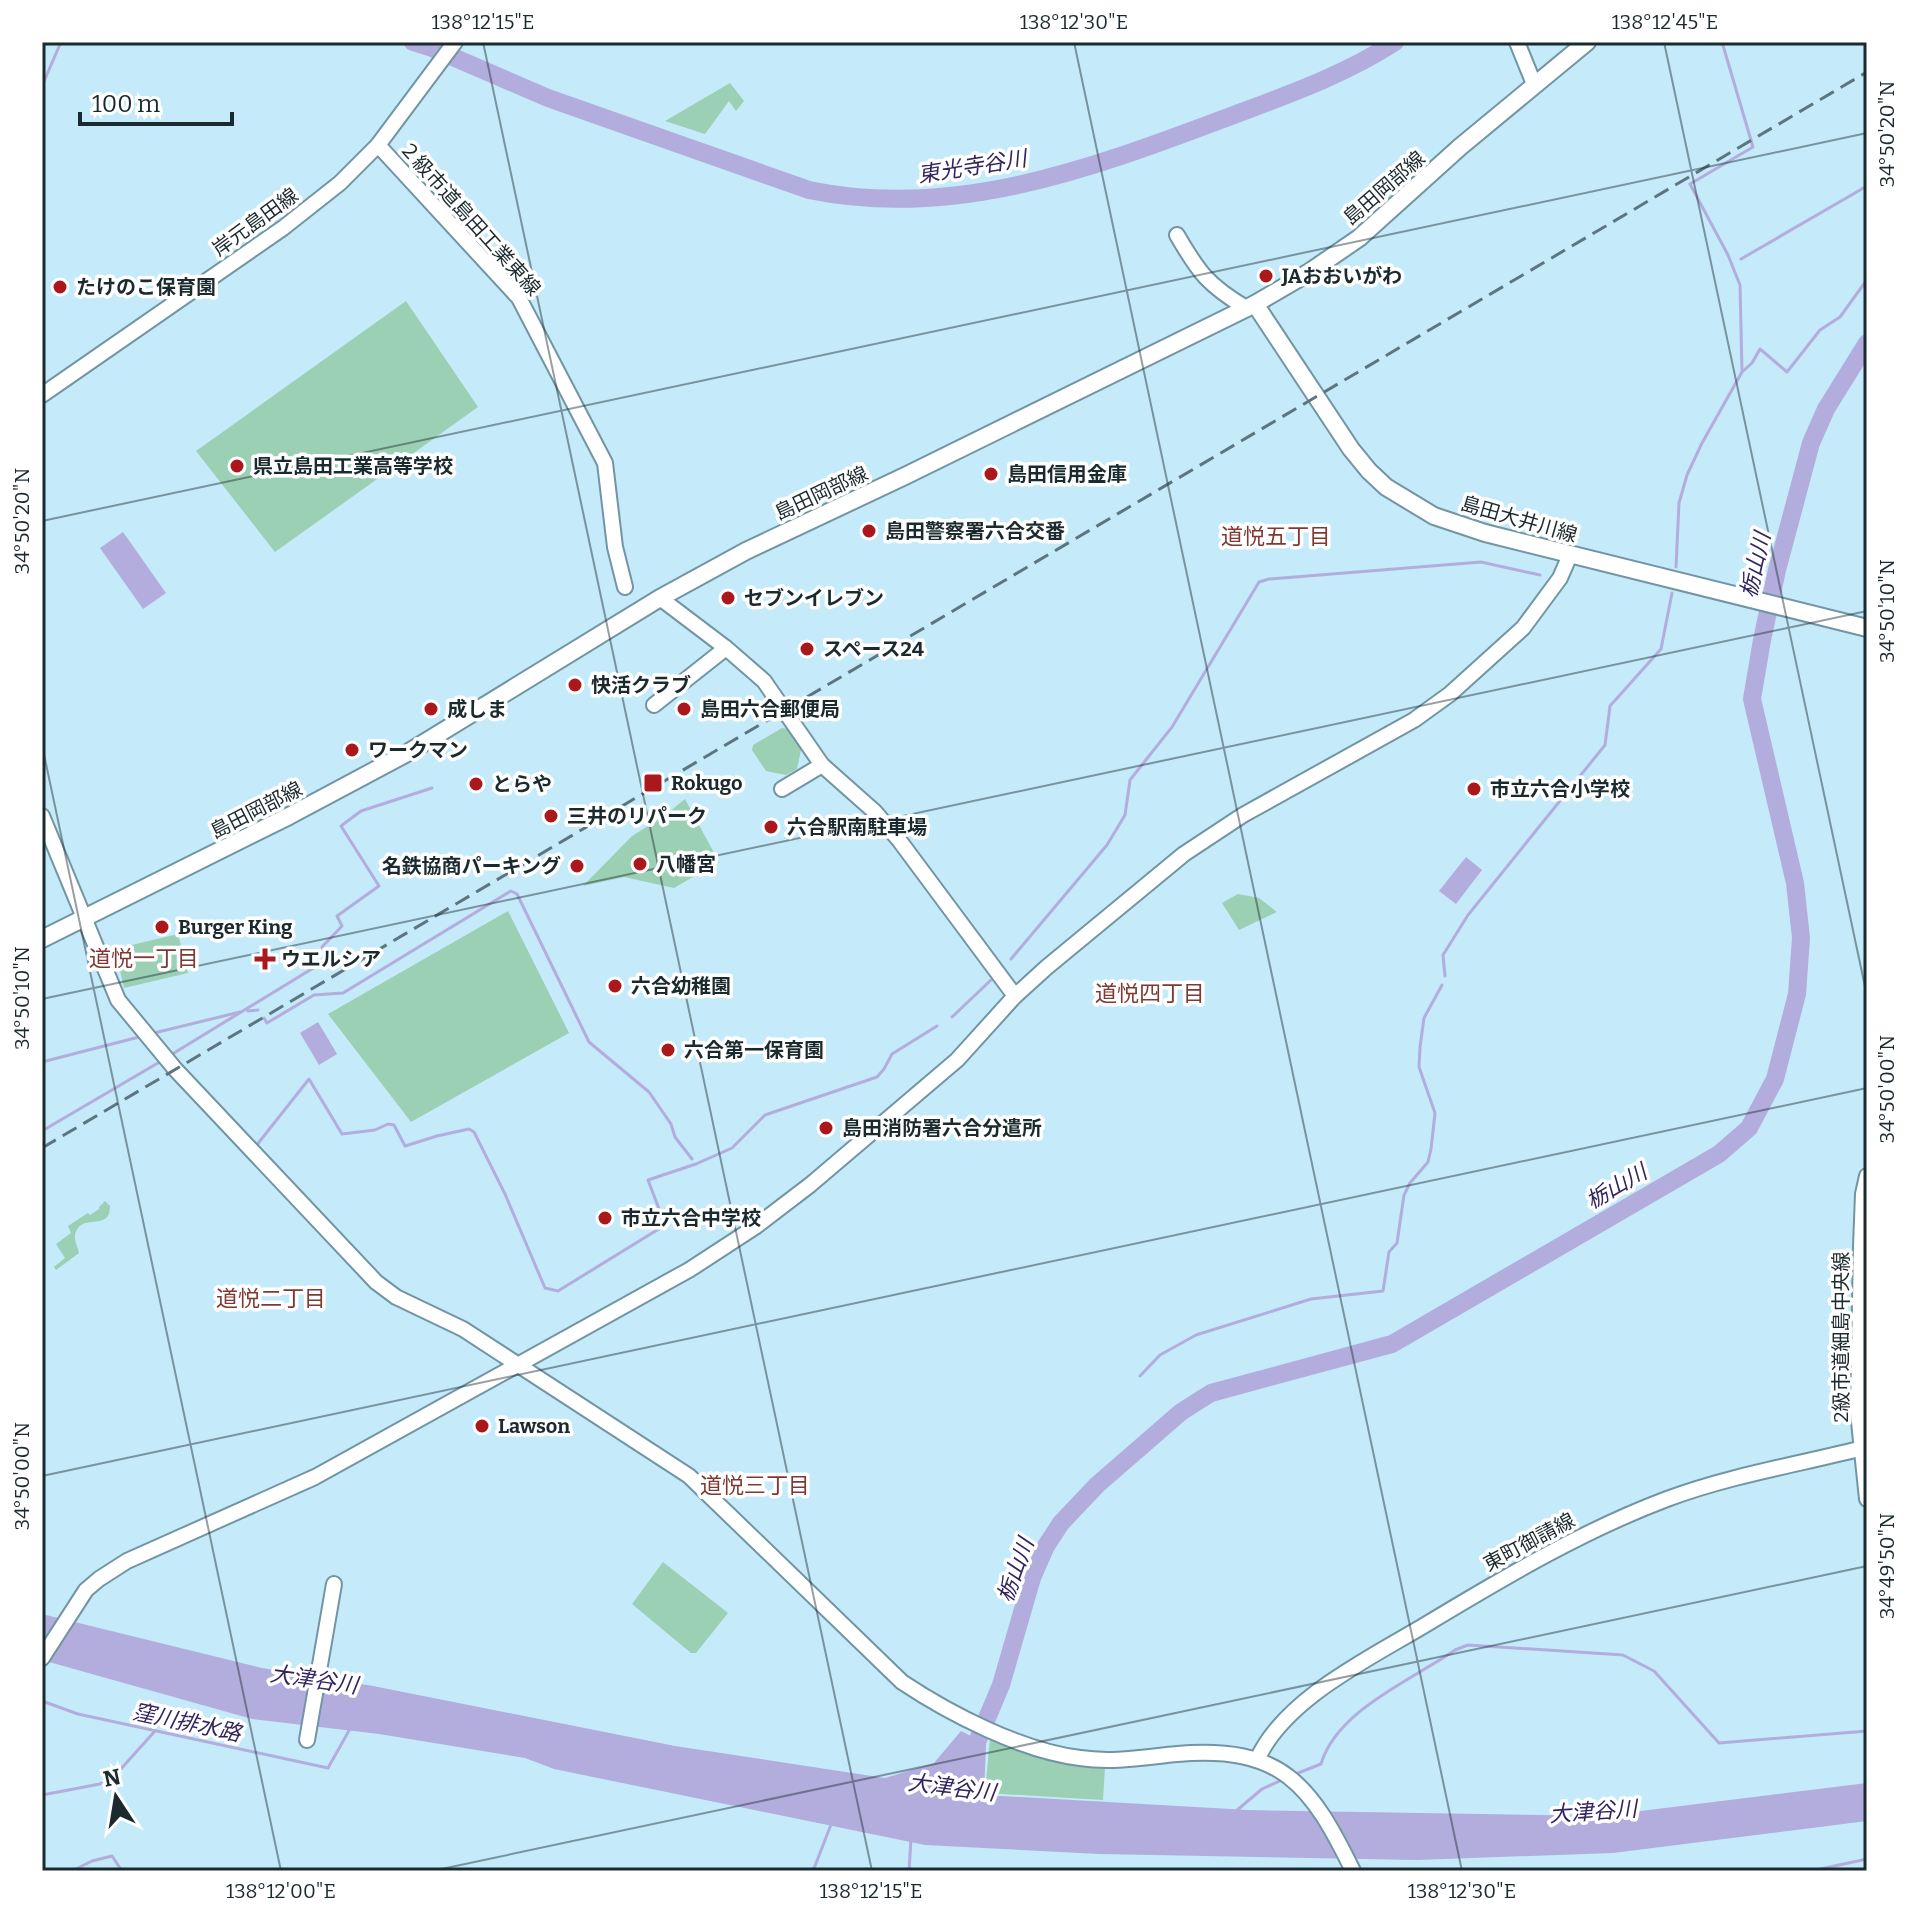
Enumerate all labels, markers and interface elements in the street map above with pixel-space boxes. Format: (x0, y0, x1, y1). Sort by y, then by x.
text: 138°12'15"E (431, 10, 535, 34)
text: 138°12'30"E (1020, 10, 1128, 34)
text: 138°12'45"E (1612, 10, 1718, 34)
scale bar (80, 76, 232, 126)
text: 34°50'20"N (1875, 81, 1899, 187)
text: 100 m (92, 90, 160, 118)
street label: ２級市道島田工業東線 (394, 136, 546, 300)
water label: 東光寺谷川 (916, 144, 1030, 188)
street label: 島田岡部線 (1338, 146, 1430, 230)
street label: 岸元島田線 (207, 183, 303, 261)
place label: JAおおいがわ (1281, 264, 1402, 288)
marker: JAおおいがわ (1257, 267, 1275, 285)
place label: たけのこ保育園 (76, 275, 216, 299)
marker: たけのこ保育園 (51, 278, 69, 296)
place label: 県立島田工業高等学校 (253, 454, 453, 478)
marker: 県立島田工業高等学校 (228, 457, 246, 475)
street label: 島田岡部線 (771, 461, 871, 525)
place label: 島田信用金庫 (1007, 462, 1127, 486)
marker: 島田信用金庫 (982, 465, 1000, 483)
text: 34°50'20"N (10, 468, 34, 574)
street label: 島田大井川線 (1458, 491, 1580, 547)
place label: 島田警察署六合交番 (885, 519, 1065, 543)
marker: 島田警察署六合交番 (860, 522, 878, 540)
district label: 道悦五丁目 (1221, 523, 1331, 550)
water label: 栃山川 (1735, 528, 1777, 600)
text: 34°50'10"N (1875, 559, 1899, 663)
place label: セブンイレブン (744, 586, 884, 610)
marker: セブンイレブン (719, 589, 737, 607)
place label: スペース24 (823, 637, 924, 661)
marker: スペース24 (798, 640, 816, 658)
place label: 快活クラブ (591, 673, 691, 697)
marker: 快活クラブ (566, 676, 584, 694)
place label: 成しま (447, 697, 507, 721)
place label: 島田六合郵便局 (700, 697, 840, 721)
marker: 成しま (422, 700, 440, 718)
marker: 島田六合郵便局 (675, 700, 693, 718)
place label: ワークマン (368, 738, 468, 762)
marker: ワークマン (343, 741, 361, 759)
place label: Rokugo (671, 771, 743, 795)
place label: とらや (492, 772, 552, 796)
marker: Rokugo (642, 772, 664, 794)
marker: とらや (467, 775, 485, 793)
street label: 島田岡部線 (206, 777, 306, 843)
place label: 市立六合小学校 (1490, 777, 1630, 801)
marker: 市立六合小学校 (1465, 780, 1483, 798)
place label: 三井のリパーク (567, 804, 707, 828)
marker: 三井のリパーク (542, 807, 560, 825)
place label: 六合駅南駐車場 (787, 815, 927, 839)
marker: 六合駅南駐車場 (762, 818, 780, 836)
place label: 八幡宮 (656, 852, 716, 876)
place label: 名鉄協商パーキング (382, 854, 561, 878)
marker: 八幡宮 (631, 855, 649, 873)
marker: 名鉄協商パーキング (568, 857, 586, 875)
place label: Burger King (178, 915, 293, 939)
marker: Burger King (153, 918, 171, 936)
district label: 道悦一丁目 (89, 945, 199, 972)
text: 34°50'10"N (10, 946, 34, 1050)
place label: ウエルシア (281, 947, 381, 971)
marker: ウエルシア (256, 950, 274, 968)
place label: 六合幼稚園 (631, 974, 731, 998)
marker: 六合幼稚園 (606, 977, 624, 995)
district label: 道悦四丁目 (1095, 980, 1205, 1007)
text: 34°50'00"N (1875, 1035, 1899, 1143)
place label: 六合第一保育園 (684, 1038, 824, 1062)
marker: 六合第一保育園 (659, 1041, 677, 1059)
place label: 島田消防署六合分遣所 (842, 1116, 1042, 1140)
marker: 島田消防署六合分遣所 (817, 1119, 835, 1137)
water label: 栃山川 (1581, 1157, 1653, 1215)
place label: 市立六合中学校 (621, 1206, 761, 1230)
marker: 市立六合中学校 (596, 1209, 614, 1227)
street label: 2級市道細島中央線 (1829, 1252, 1853, 1422)
district label: 道悦二丁目 (216, 1285, 326, 1312)
place label: Lawson (498, 1414, 570, 1438)
marker: Lawson (473, 1417, 491, 1435)
text: 34°50'00"N (10, 1422, 34, 1530)
district label: 道悦三丁目 (700, 1472, 810, 1499)
street label: 東町御請線 (1479, 1508, 1579, 1576)
text: 34°49'50"N (1875, 1513, 1899, 1619)
water label: 栃山川 (991, 1533, 1040, 1606)
water label: 大津谷川 (268, 1660, 361, 1699)
water label: 窪川排水路 (130, 1698, 245, 1748)
north arrow (76, 1757, 156, 1837)
text: N (101, 1763, 123, 1793)
water label: 大津谷川 (907, 1769, 999, 1807)
water label: 大津谷川 (1548, 1795, 1640, 1828)
text: 138°12'00"E (226, 1879, 336, 1903)
text: 138°12'15"E (819, 1879, 923, 1903)
text: 138°12'30"E (1408, 1879, 1516, 1903)

